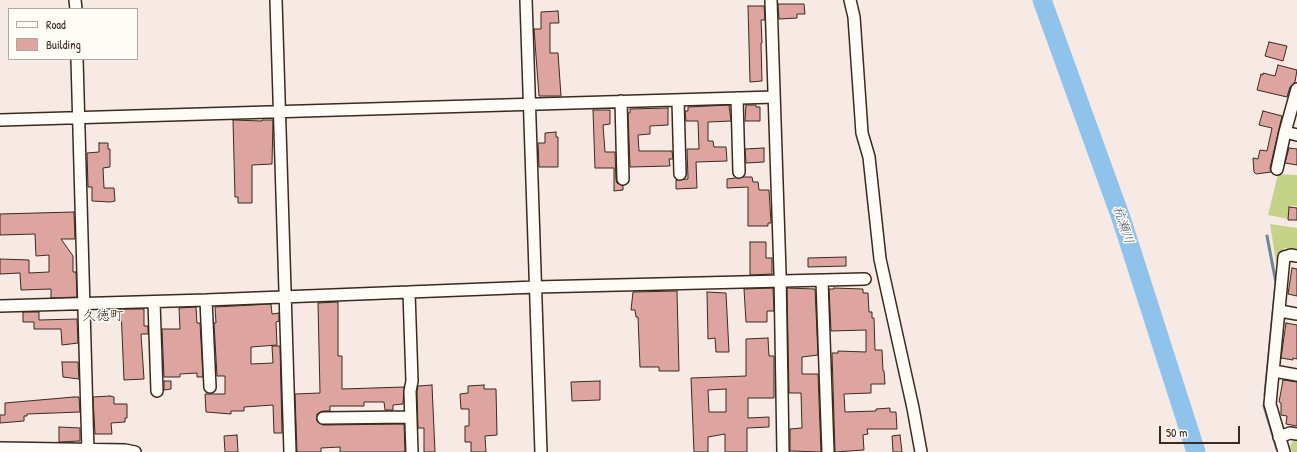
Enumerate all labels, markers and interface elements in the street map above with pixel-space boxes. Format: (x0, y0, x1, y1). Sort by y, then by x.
legend (8, 8, 138, 60)
text: Road (46, 16, 66, 33)
text: Building (46, 36, 81, 53)
water label: 杭瀬川 (1109, 204, 1137, 246)
district label: 久徳町 (82, 308, 124, 324)
scale bar (1161, 418, 1242, 444)
text: 50 m (1166, 424, 1187, 441)

